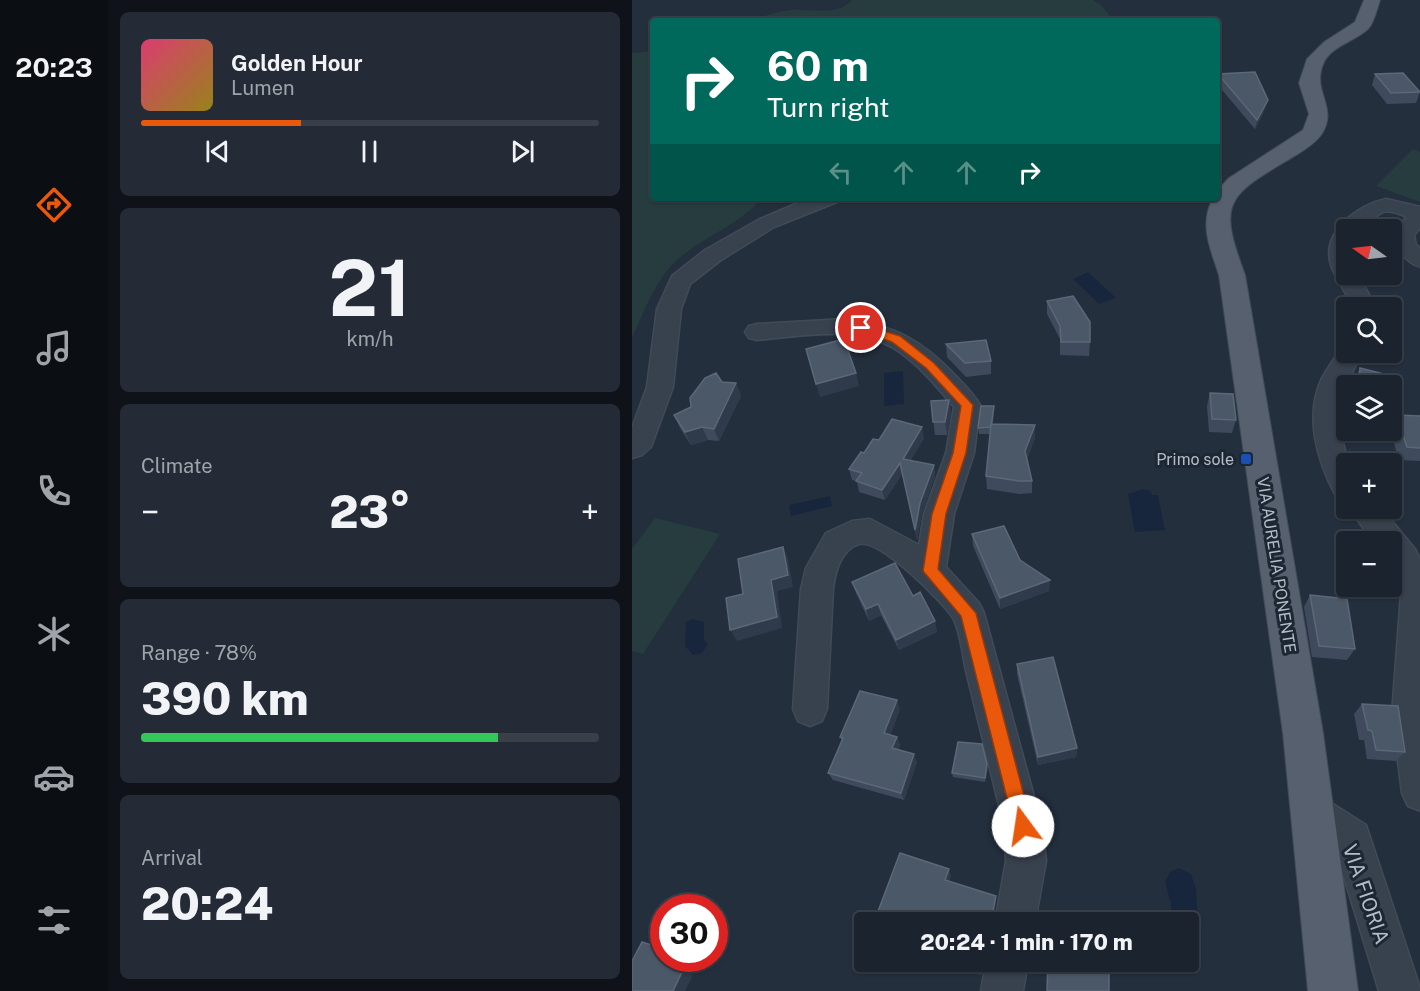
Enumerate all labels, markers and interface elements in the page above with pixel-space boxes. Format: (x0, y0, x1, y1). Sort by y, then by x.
text: 60 m (767, 41, 869, 90)
icon: right (668, 42, 746, 120)
text: Golden Hour (231, 50, 362, 76)
text: 20:23 (15, 51, 93, 83)
text: Lumen (231, 76, 295, 100)
text: Turn right (767, 91, 890, 123)
icon: previous (201, 135, 234, 168)
icon: pause (353, 135, 386, 168)
icon: next (506, 135, 539, 168)
icon: left (824, 156, 857, 189)
icon: ahead (887, 156, 920, 189)
icon: ahead (950, 156, 983, 189)
icon: right (1013, 156, 1046, 189)
icon: directions (33, 184, 75, 226)
north arrow (1336, 219, 1402, 285)
map controls (1336, 219, 1402, 597)
text: 21 (329, 242, 411, 334)
button: search (1336, 297, 1402, 363)
pin (835, 302, 886, 353)
icon: arrive (844, 311, 877, 344)
icon: music (33, 327, 75, 369)
text: km/h (346, 327, 394, 351)
button: layers (1336, 375, 1402, 441)
place label: Primo sole (1156, 450, 1234, 469)
marker: Primo sole (1239, 452, 1253, 466)
button: + (1336, 453, 1402, 519)
text: Climate (141, 454, 213, 478)
icon: phone (33, 470, 75, 512)
street label: VIA AURELIA PONENTE (1253, 476, 1300, 654)
text: 23° (329, 485, 411, 538)
text: − (141, 493, 159, 531)
text: + (581, 493, 599, 531)
button: − (1336, 531, 1402, 597)
icon: climate (33, 613, 75, 655)
text: Range · 78% (141, 641, 257, 665)
text: 390 km (141, 672, 309, 725)
icon: car (33, 756, 75, 798)
position arrow (991, 794, 1055, 858)
street label: VIA FIORIA (1338, 841, 1394, 947)
text: Arrival (141, 846, 203, 870)
text: 20:24 (141, 877, 273, 930)
speed limit sign: 30 (650, 894, 728, 972)
icon: filters (33, 899, 75, 941)
text: 20:24 · 1 min · 170 m (920, 929, 1133, 955)

